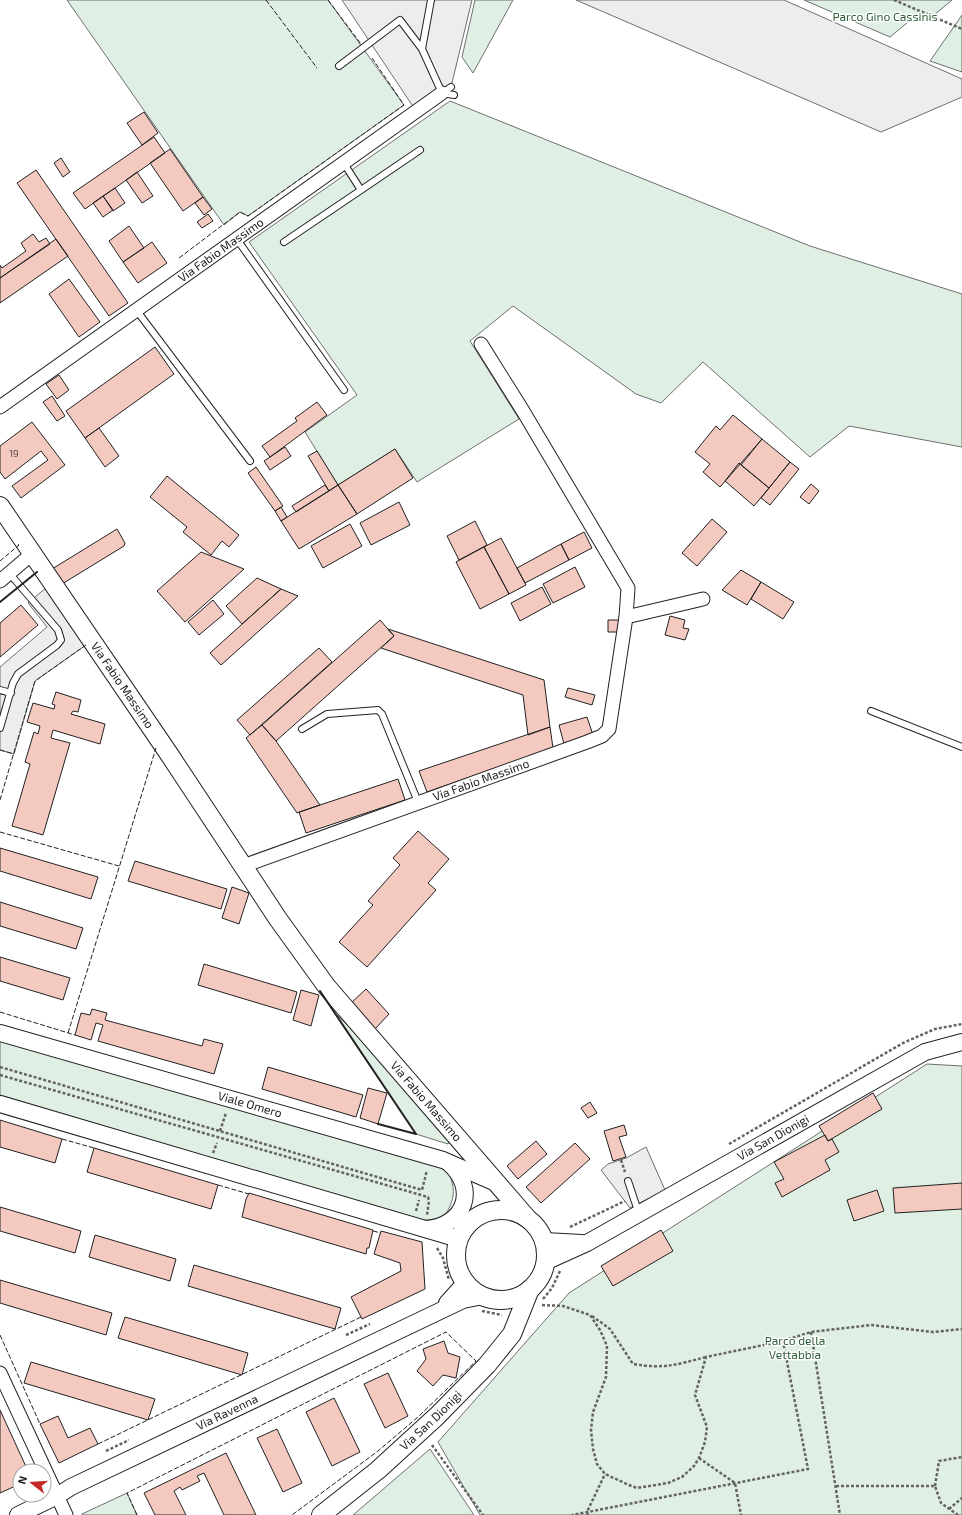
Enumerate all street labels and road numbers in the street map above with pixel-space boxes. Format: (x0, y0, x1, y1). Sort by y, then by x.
street label: Via Fabio Massimo (175, 214, 266, 284)
street label: Via Fabio Massimo (89, 639, 157, 731)
street label: Via Fabio Massimo (431, 755, 531, 803)
street label: Via Fabio Massimo (388, 1058, 465, 1144)
street label: Viale Omero (217, 1088, 284, 1120)
street label: Via San Dionigi (734, 1111, 811, 1163)
street label: Via San Dionigi (396, 1387, 464, 1453)
street label: Via Ravenna (193, 1391, 260, 1432)

